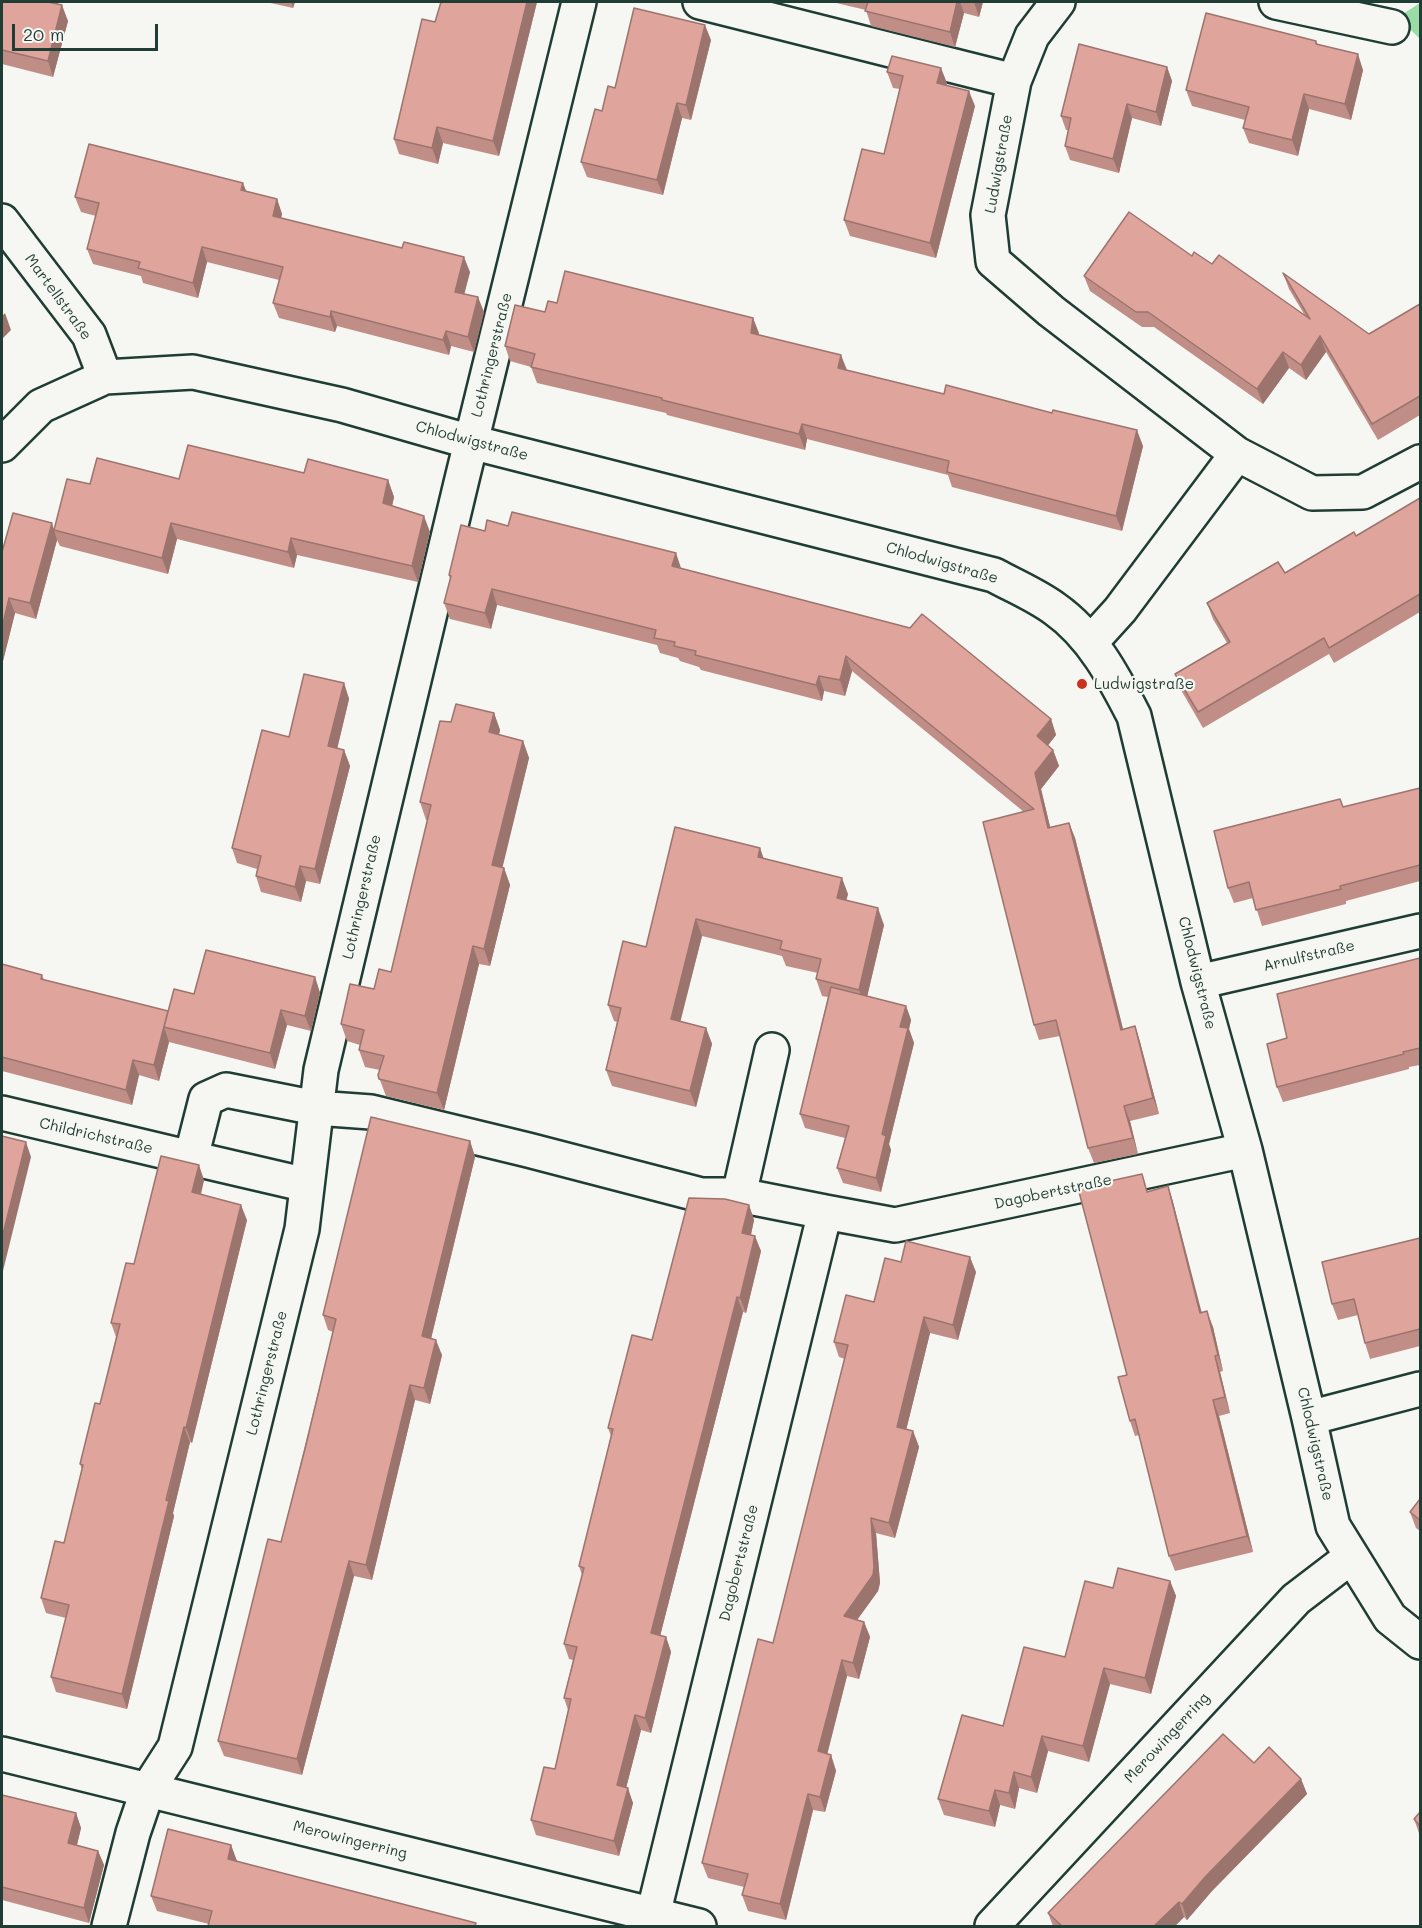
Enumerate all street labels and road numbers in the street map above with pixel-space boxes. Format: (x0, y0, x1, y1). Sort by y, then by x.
street label: Ludwigstraße (981, 113, 1017, 215)
street label: Martellstraße (21, 251, 95, 343)
street label: Lothringerstraße (468, 291, 516, 419)
street label: Chlodwigstraße (414, 417, 530, 465)
street label: Chlodwigstraße (884, 538, 1000, 588)
street label: Lothringerstraße (339, 833, 385, 961)
street label: Chlodwigstraße (1174, 915, 1220, 1031)
street label: Arnulfstraße (1261, 937, 1357, 975)
street label: Childrichstraße (37, 1114, 155, 1158)
street label: Dagobertstraße (993, 1171, 1113, 1213)
street label: Lothringerstraße (243, 1309, 291, 1437)
street label: Chlodwigstraße (1293, 1386, 1337, 1502)
street label: Dagobertstraße (716, 1503, 762, 1623)
street label: Merowingerring (1121, 1689, 1213, 1787)
street label: Merowingerring (291, 1817, 409, 1863)

